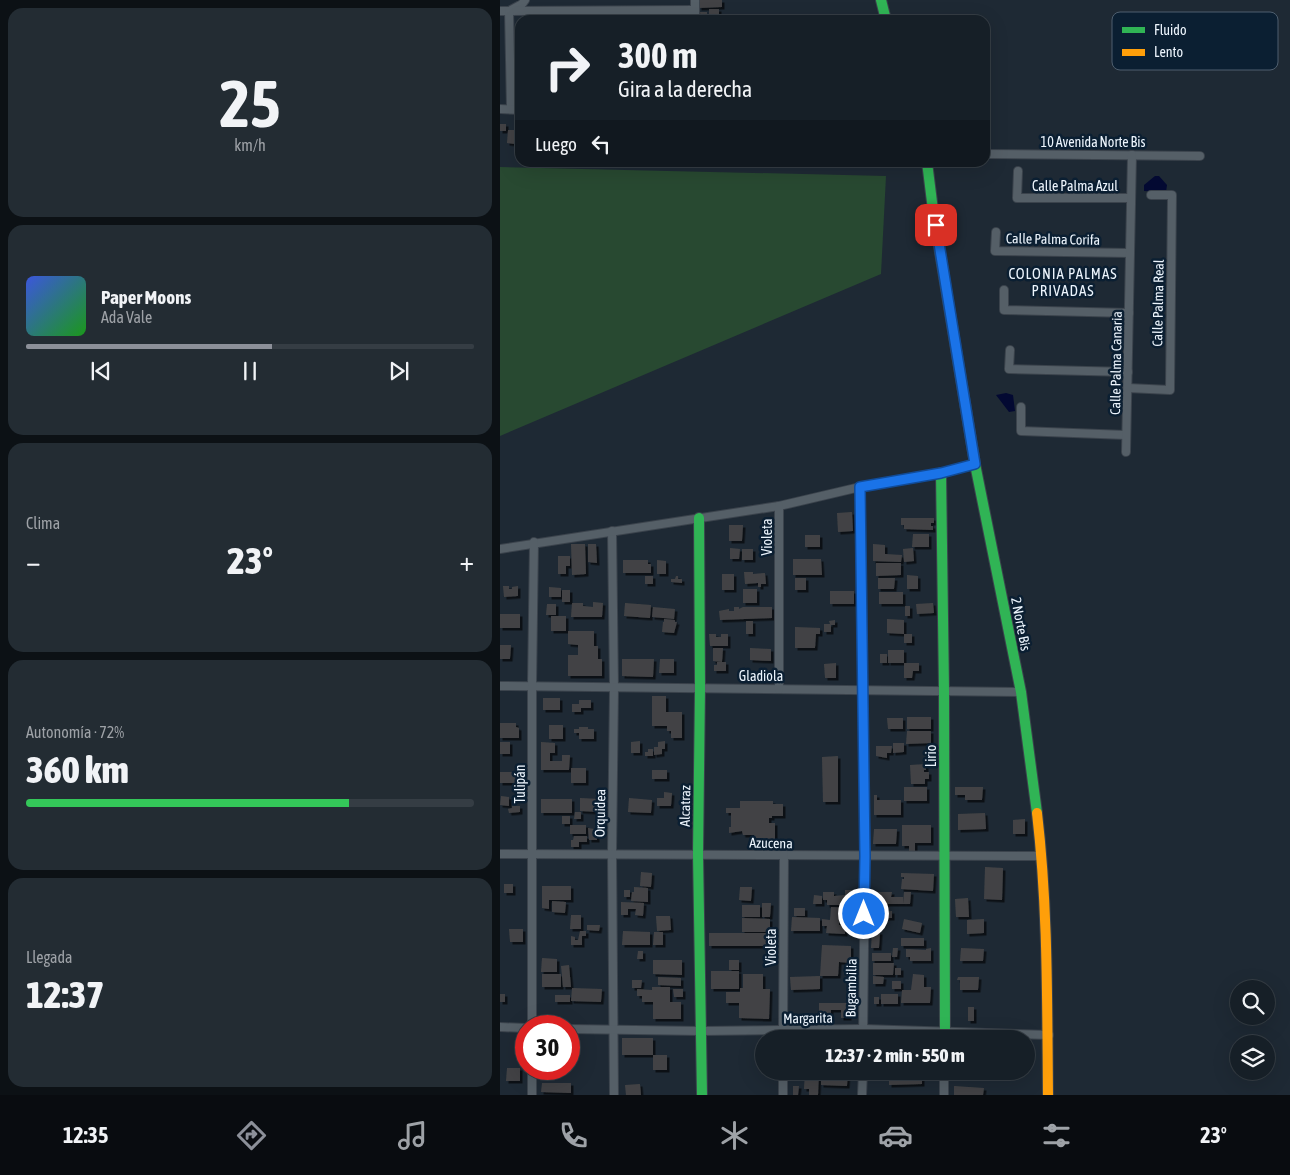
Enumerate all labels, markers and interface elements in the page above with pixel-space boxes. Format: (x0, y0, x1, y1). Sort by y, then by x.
legend (1112, 12, 1278, 70)
text: Fluido (1154, 22, 1187, 38)
icon: right (535, 35, 600, 100)
text: 300 m (618, 35, 697, 75)
text: Lento (1154, 44, 1183, 60)
text: 25 (219, 66, 281, 141)
text: Gira a la derecha (618, 76, 752, 102)
icon: left (587, 130, 615, 158)
text: Luego (535, 133, 577, 155)
street label: 10 Avenida Norte Bis (1041, 134, 1145, 150)
text: km/h (234, 136, 266, 154)
street label: Calle Palma Azul (1032, 178, 1118, 194)
pin (915, 204, 957, 246)
icon: arrive (922, 211, 950, 239)
street label: Calle Palma Corifa (1006, 230, 1100, 248)
street label: Calle Palma Real (1149, 259, 1167, 347)
district label: COLONIA PALMAS PRIVADAS (1008, 265, 1118, 299)
text: Paper Moons (101, 286, 191, 308)
text: Ada Vale (101, 308, 152, 326)
street label: Calle Palma Canaria (1107, 311, 1125, 415)
icon: previous (87, 357, 115, 385)
icon: pause (236, 357, 264, 385)
icon: next (385, 357, 413, 385)
text: Clima (26, 514, 60, 532)
street label: Violeta (759, 518, 775, 556)
text: 23° (227, 539, 273, 582)
text: − (26, 545, 41, 577)
text: + (459, 545, 474, 577)
street label: 2 Norte Bis (1008, 596, 1034, 652)
street label: Gladiola (739, 668, 783, 684)
text: Autonomía · 72% (26, 723, 124, 741)
street label: Lirio (923, 745, 939, 767)
text: 360 km (26, 748, 129, 791)
street label: Tulipán (512, 764, 528, 804)
street label: Alcatraz (677, 785, 693, 827)
street label: Orquidea (592, 789, 608, 837)
street label: Azucena (749, 835, 793, 851)
position arrow (837, 887, 889, 939)
street label: Violeta (763, 928, 779, 966)
text: Llegada (26, 948, 73, 966)
street label: Bugambilia (842, 958, 860, 1018)
text: 12:37 (26, 973, 104, 1016)
map controls (1230, 980, 1275, 1080)
button: search (1230, 980, 1275, 1025)
street label: Margarita (783, 1010, 833, 1026)
speed limit sign: 30 (515, 1015, 580, 1080)
button: layers (1230, 1035, 1275, 1080)
text: 12:37 · 2 min · 550 m (825, 1044, 965, 1066)
icon: directions (234, 1118, 269, 1153)
icon: music (395, 1118, 430, 1153)
icon: phone (556, 1118, 591, 1153)
icon: climate (717, 1118, 752, 1153)
icon: car (878, 1118, 913, 1153)
icon: filters (1039, 1118, 1074, 1153)
text: 12:35 (63, 1122, 108, 1148)
text: 23° (1200, 1122, 1227, 1148)

